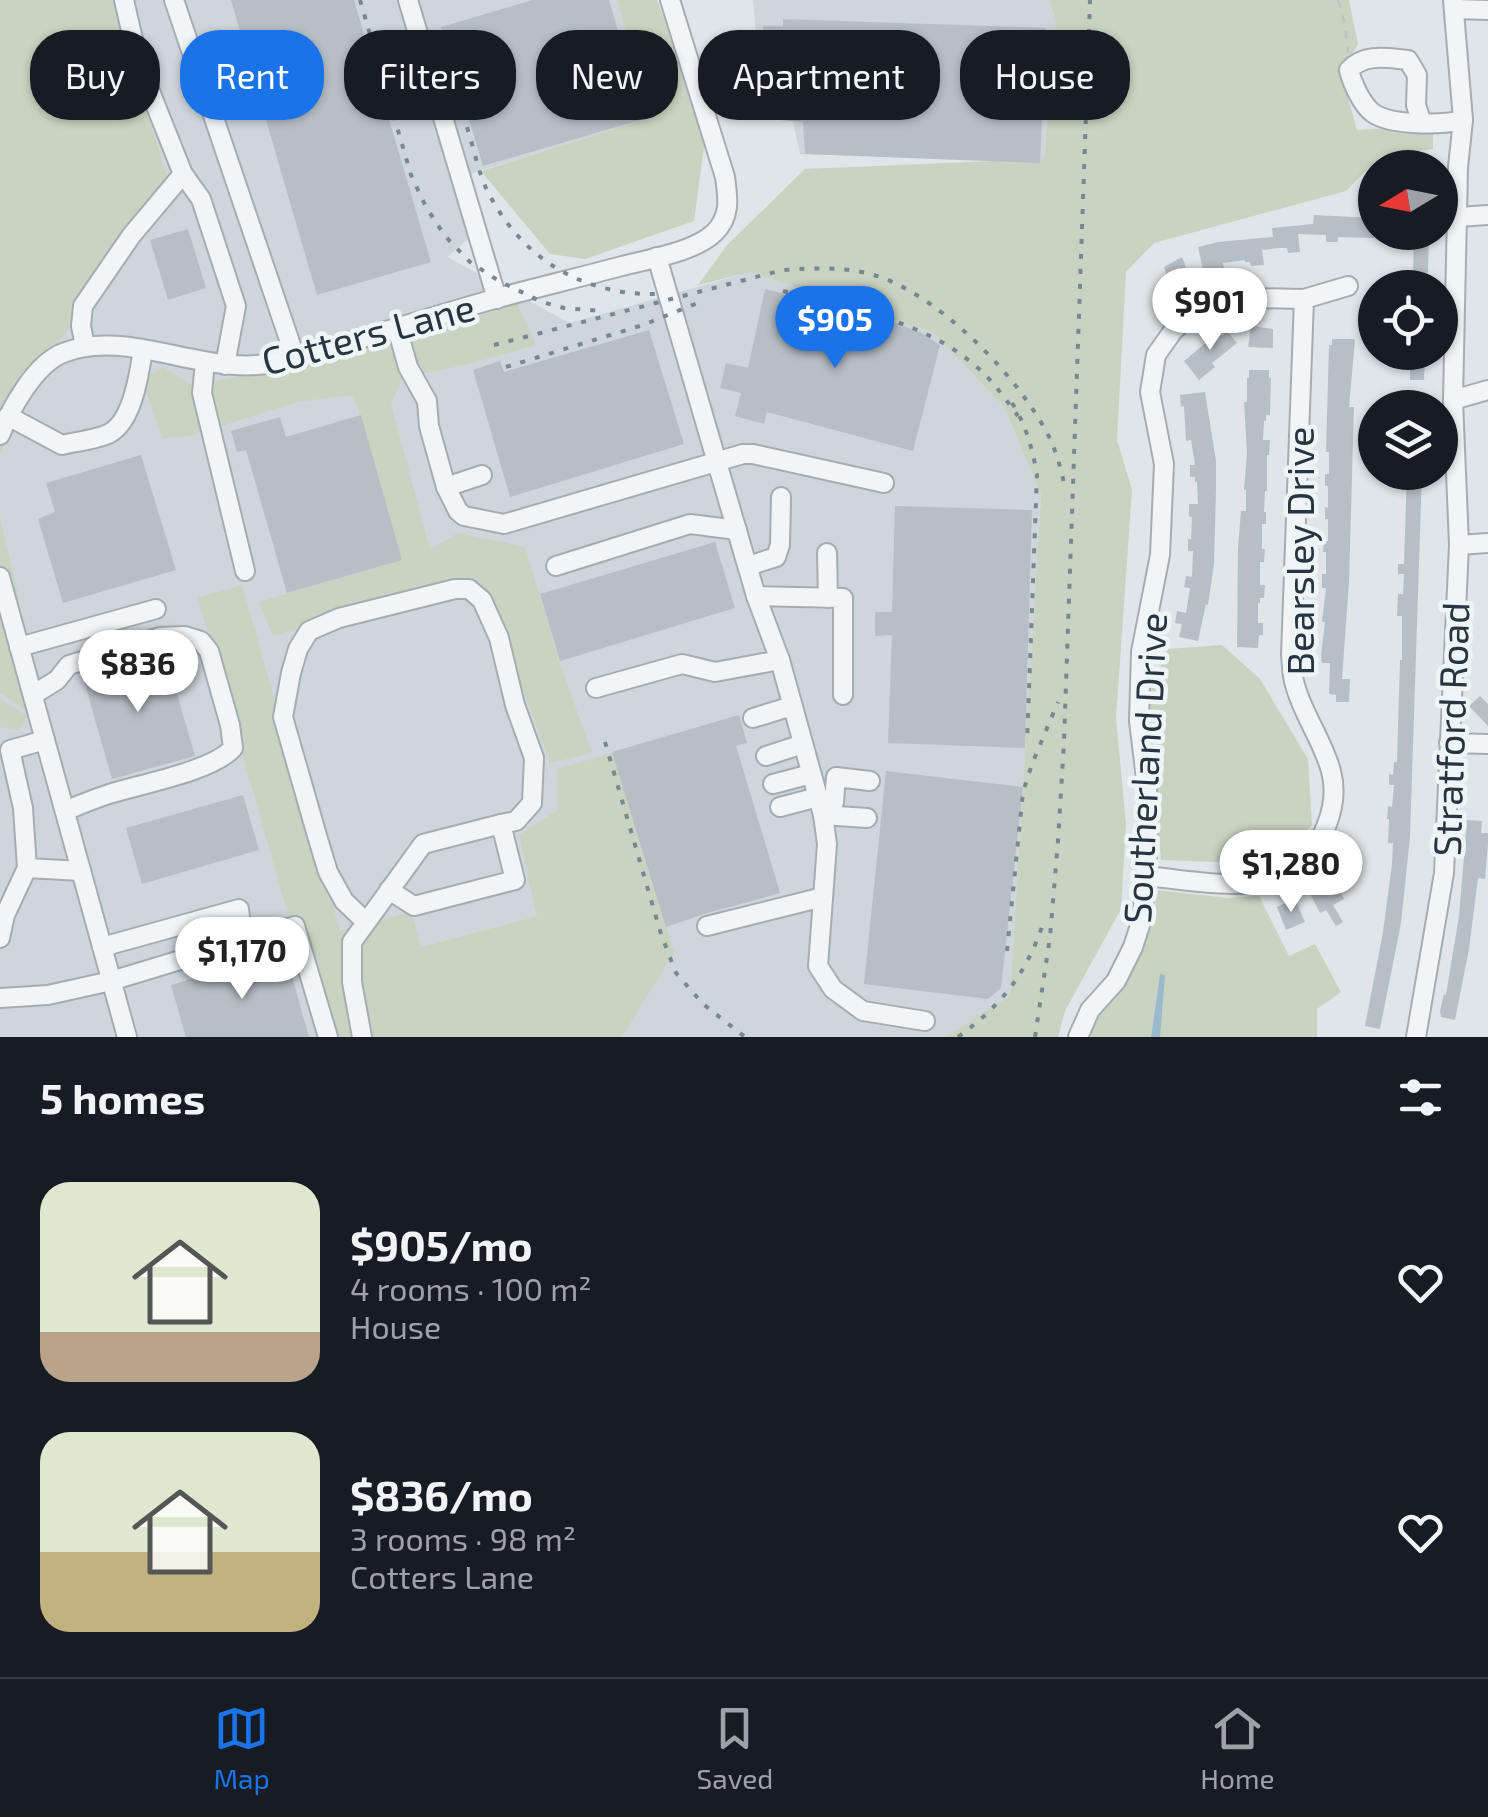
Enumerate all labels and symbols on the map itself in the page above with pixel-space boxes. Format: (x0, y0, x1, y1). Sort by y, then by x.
north arrow (1358, 150, 1458, 250)
pin: $901 (1151, 268, 1269, 353)
street label: Cotters Lane (257, 283, 479, 383)
pin: $905 (776, 286, 894, 371)
street label: Bearsley Drive (1276, 427, 1322, 675)
street label: Stratford Road (1423, 601, 1477, 857)
street label: Southerland Drive (1113, 611, 1175, 925)
pin: $836 (79, 630, 197, 715)
pin: $1,280 (1210, 830, 1372, 915)
pin: $1,170 (161, 917, 323, 1002)

